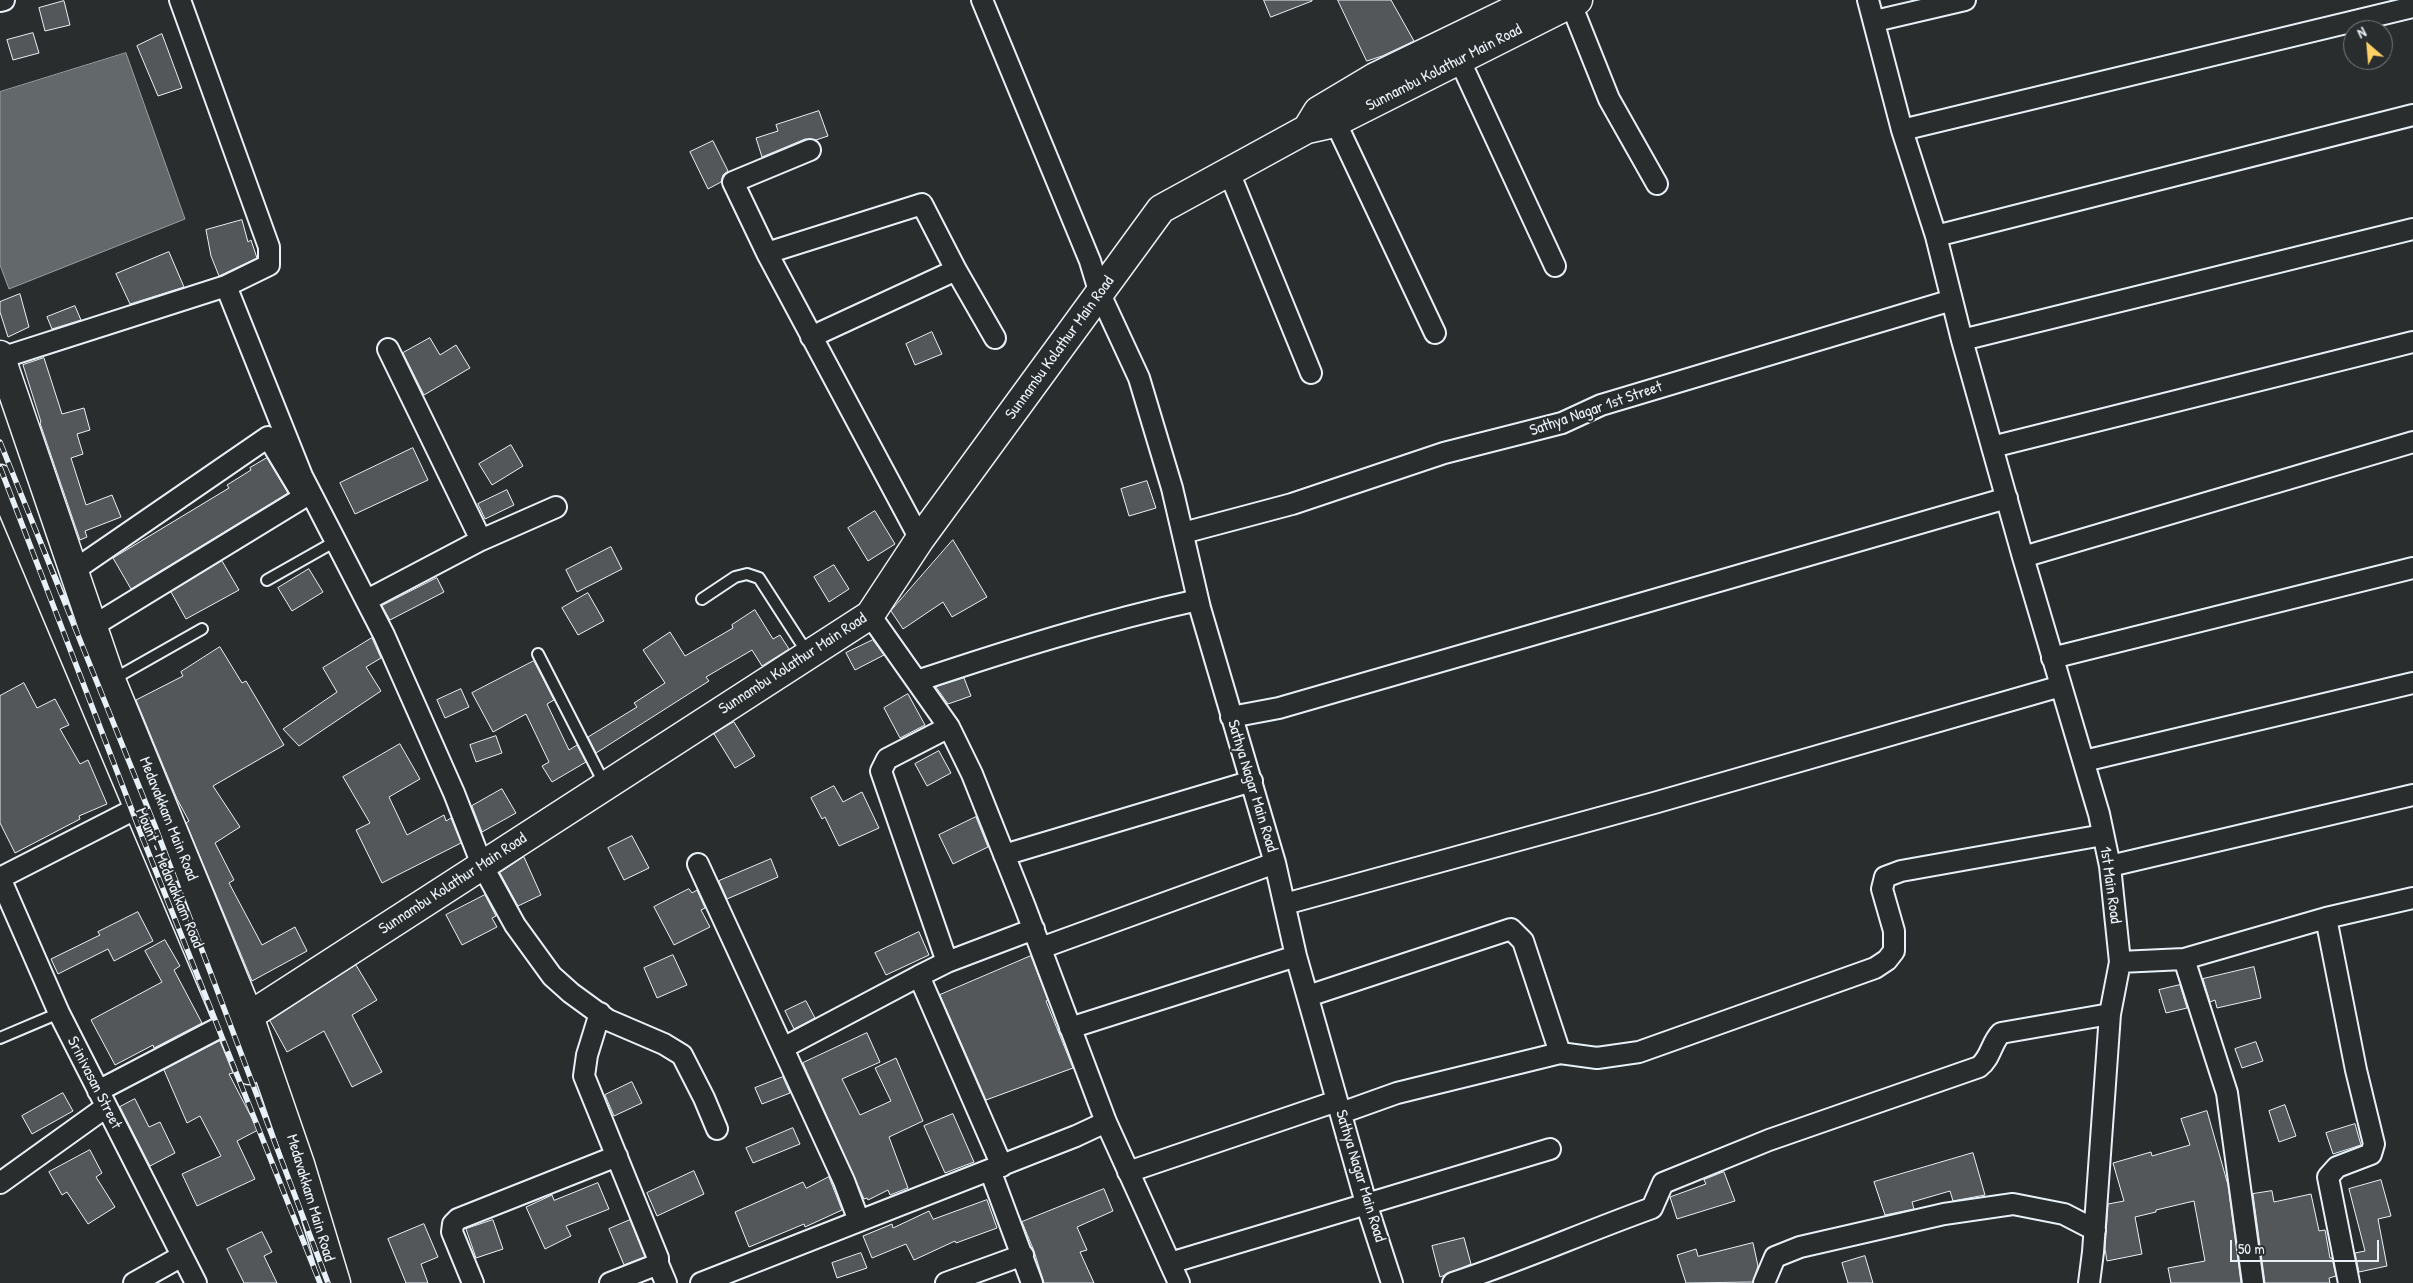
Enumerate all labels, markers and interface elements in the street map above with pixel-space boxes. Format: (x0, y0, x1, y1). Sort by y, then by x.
street label: Sunnambu Kolathur Main Road (1363, 20, 1525, 116)
north arrow (2343, 20, 2393, 70)
text: N (2354, 22, 2369, 42)
street label: Sunnambu Kolathur Main Road (1002, 273, 1118, 423)
street label: Sathya Nagar 1st Street (1527, 377, 1665, 441)
street label: Sunnambu Kolathur Main Road (715, 609, 871, 719)
street label: Sathya Nagar Main Road (1223, 718, 1281, 854)
street label: Medavakkam Main Road (134, 754, 202, 884)
street label: Mount - Medavakkam Road (131, 805, 207, 951)
street label: Sunnambu Kolathur Main Road (375, 829, 531, 939)
street label: 1st Main Road (2095, 845, 2125, 925)
street label: Srinivasan Street (62, 1034, 126, 1132)
street label: Sathya Nagar Main Road (1331, 1108, 1389, 1244)
street label: Medavakkam Main Road (282, 1132, 338, 1264)
scale bar (2233, 1230, 2382, 1262)
text: 50 m (2238, 1238, 2265, 1259)

